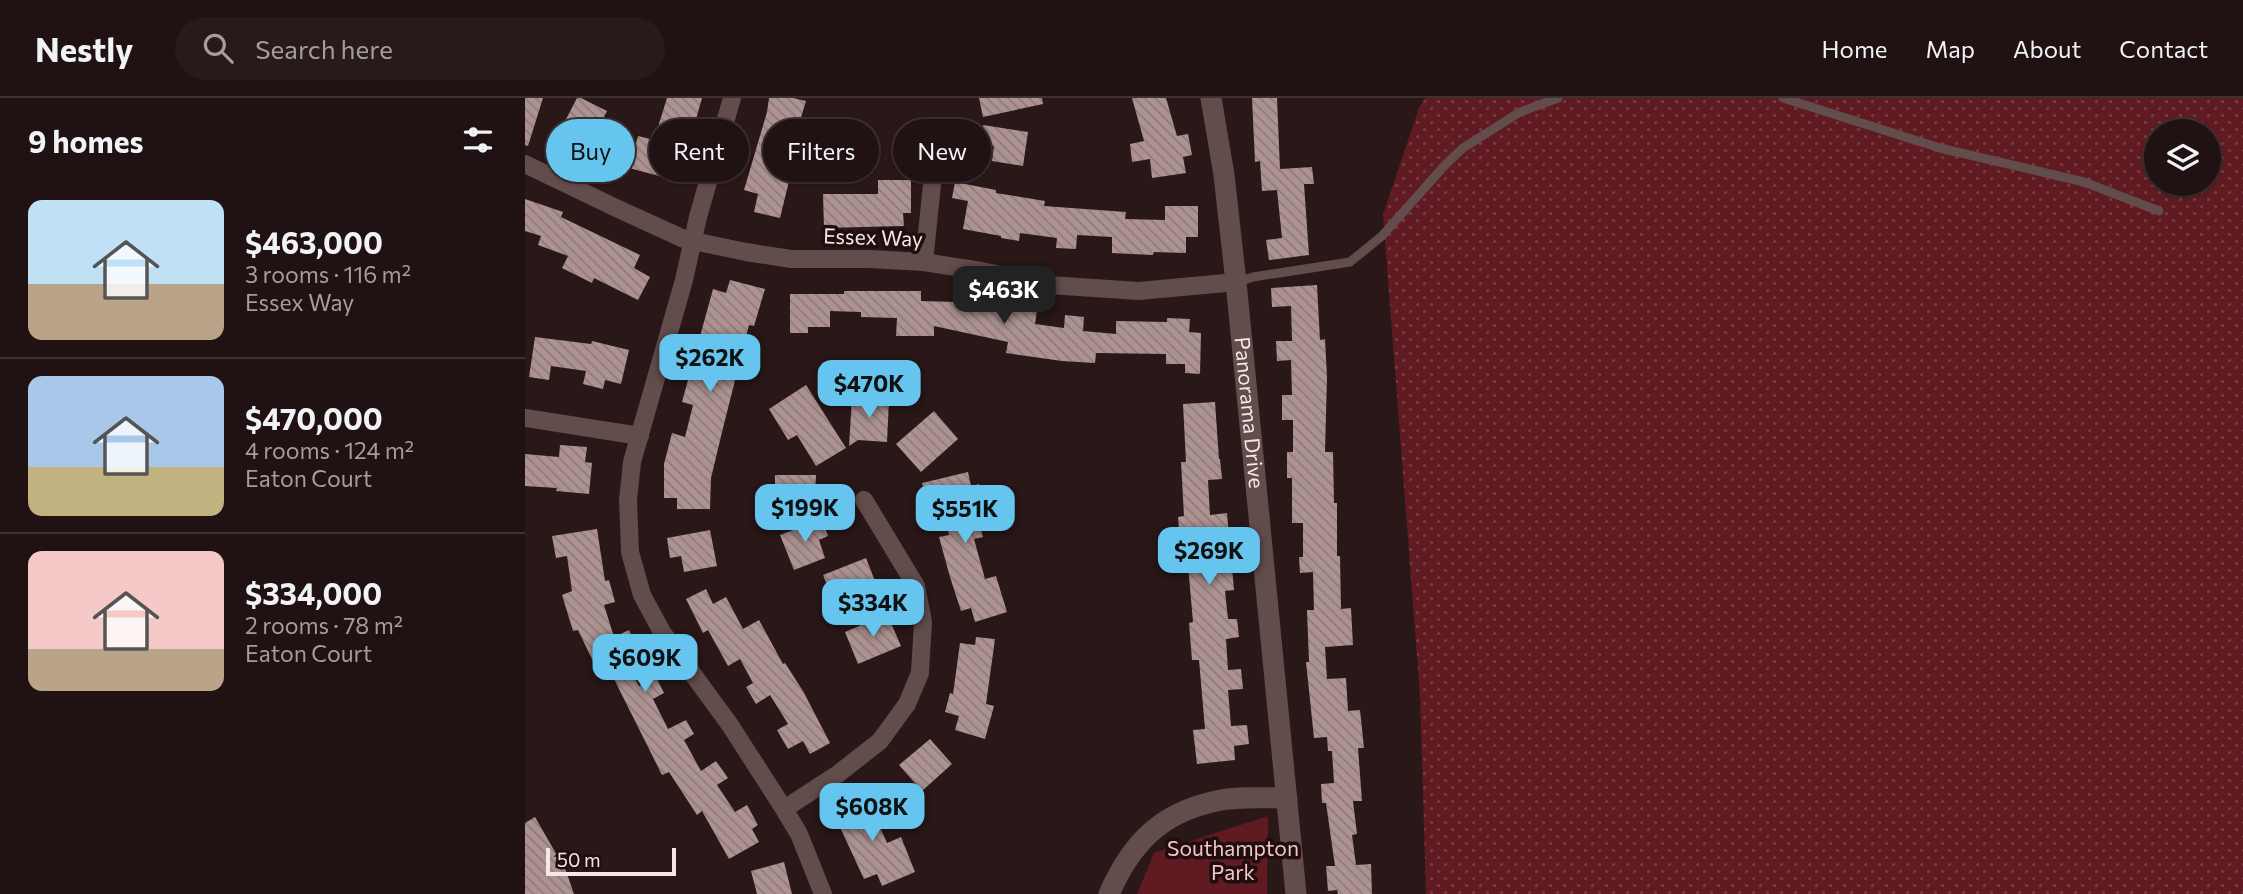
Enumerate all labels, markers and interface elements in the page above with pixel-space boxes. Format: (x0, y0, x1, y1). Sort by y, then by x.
search box (175, 17, 665, 80)
text: Nestly (35, 28, 133, 69)
icon: search (199, 29, 237, 67)
text: Search here (255, 33, 393, 64)
text: Home (1822, 34, 1888, 63)
text: Map (1926, 34, 1975, 63)
text: About (2013, 34, 2081, 63)
text: Contact (2119, 34, 2208, 63)
chip: Buy (546, 119, 635, 182)
chip: Rent (649, 119, 749, 182)
chip: Filters (763, 119, 879, 182)
chip: New (893, 119, 991, 182)
map controls (2144, 119, 2221, 196)
button: layers (2144, 119, 2221, 196)
icon: filters (459, 121, 497, 159)
text: 9 homes (28, 122, 143, 159)
street label: Essex Way (823, 222, 923, 251)
text: $463,000 (245, 223, 383, 260)
icon: home (84, 228, 168, 312)
text: 3 rooms · 116 m² (245, 260, 411, 288)
pin: $463K (955, 266, 1053, 326)
text: $463K (969, 275, 1039, 303)
text: Essex Way (245, 288, 354, 316)
pin: $262K (661, 334, 759, 394)
street label: Panorama Drive (1230, 336, 1270, 489)
text: $262K (675, 343, 745, 371)
pin: $470K (820, 360, 918, 420)
text: $470K (834, 369, 904, 397)
text: $470,000 (245, 399, 383, 436)
icon: home (84, 404, 168, 488)
text: 4 rooms · 124 m² (245, 436, 414, 464)
text: Eaton Court (245, 464, 372, 492)
pin: $199K (756, 484, 854, 544)
pin: $551K (916, 486, 1014, 545)
text: $199K (771, 493, 839, 521)
text: $551K (932, 494, 998, 522)
pin: $269K (1160, 528, 1258, 587)
text: $269K (1174, 536, 1244, 564)
text: $334,000 (245, 574, 382, 611)
icon: home (84, 579, 168, 663)
pin: $334K (824, 580, 922, 639)
text: $334K (838, 588, 908, 616)
text: 2 rooms · 78 m² (245, 611, 403, 639)
pin: $609K (596, 634, 694, 694)
text: Eaton Court (245, 639, 372, 667)
text: $609K (609, 643, 681, 671)
pin: $608K (823, 784, 921, 843)
text: $608K (836, 792, 908, 820)
park label: Southampton Park (1167, 835, 1299, 884)
scale bar (546, 845, 675, 877)
text: 50 m (557, 848, 601, 871)

